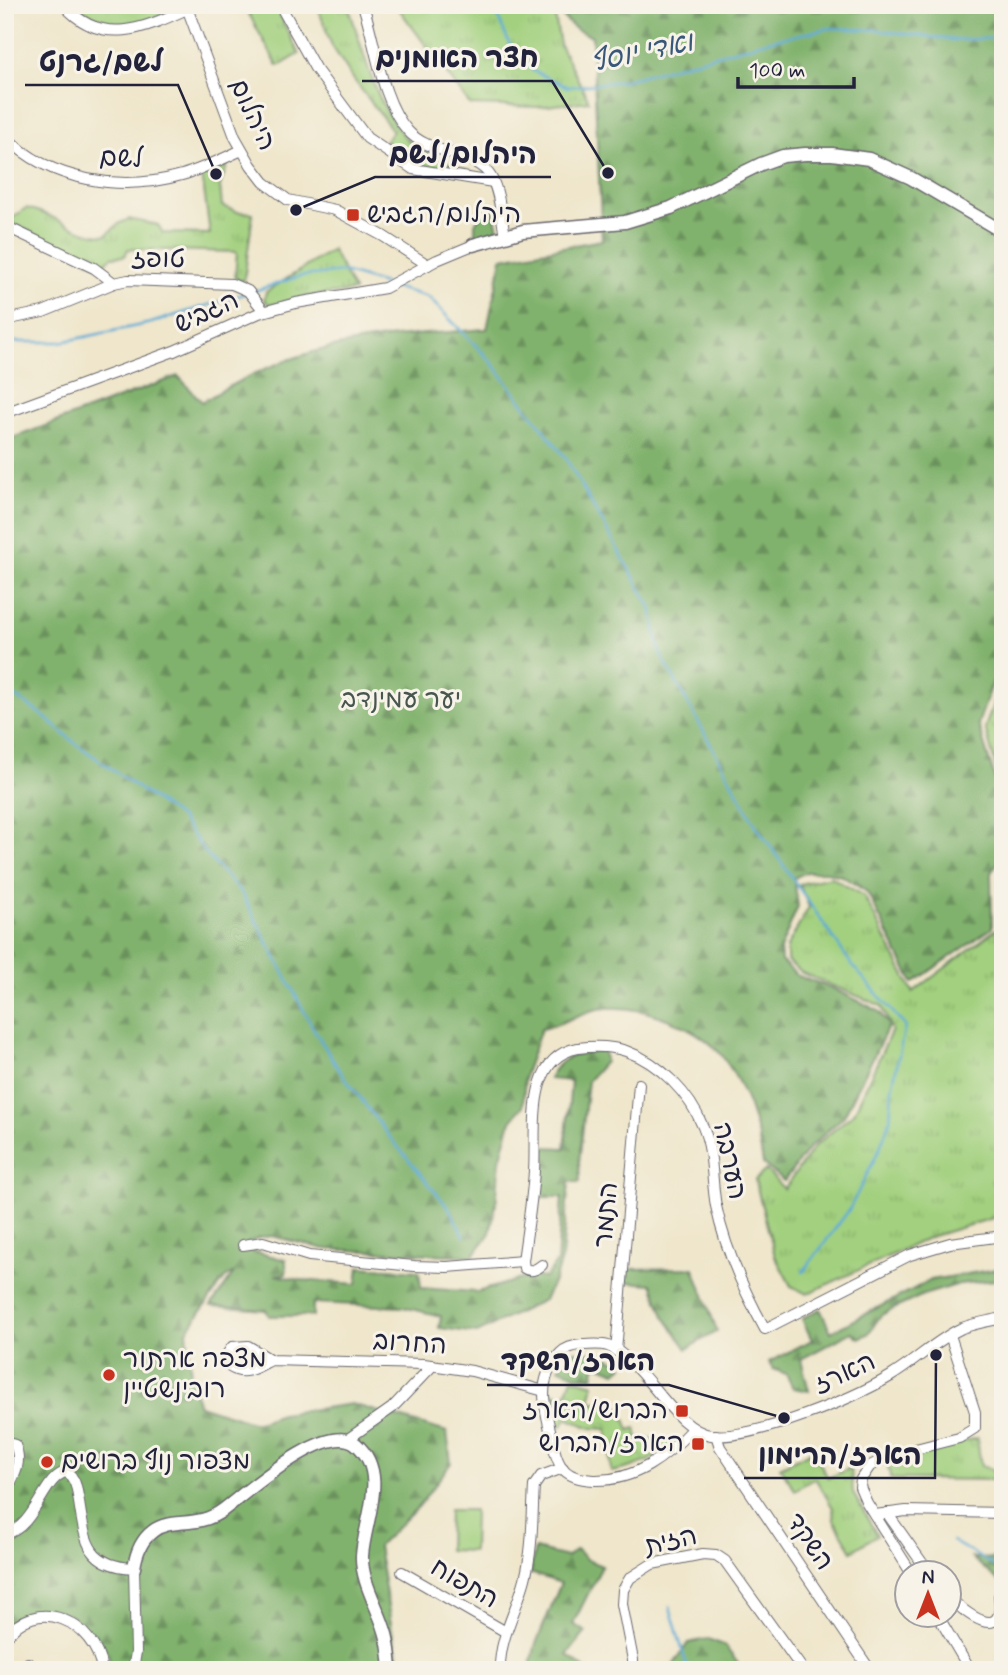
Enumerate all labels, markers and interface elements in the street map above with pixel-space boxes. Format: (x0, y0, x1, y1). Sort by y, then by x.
water label: ואדי יוסף (588, 24, 699, 82)
callout: חצר האומנים (362, 32, 552, 81)
callout: לשם/גרנט (25, 36, 178, 85)
text: חצר האומנים (376, 41, 538, 78)
text: לשם/גרנט (39, 45, 164, 82)
scale bar (738, 46, 854, 90)
text: 100 m (749, 57, 805, 85)
street label: היהלום (221, 73, 283, 157)
callout: היהלום/לשם (375, 128, 551, 177)
text: היהלום/לשם (389, 137, 537, 174)
street label: לשם (99, 141, 145, 177)
place label: היהלום/הגביש (367, 198, 521, 232)
marker: היהלום/הגביש (345, 207, 361, 223)
street label: טופז (131, 243, 185, 277)
street label: הגביש (169, 284, 245, 342)
park label: יער עמינדב (341, 683, 461, 717)
street label: הערבה (704, 1119, 754, 1203)
street label: התמר (587, 1181, 627, 1249)
street label: החרוב (372, 1324, 448, 1364)
callout: הארז/השקד (487, 1336, 669, 1385)
place label: מצפה ארתור רובינשטיין (123, 1343, 267, 1407)
text: הארז/השקד (501, 1344, 655, 1381)
street label: הארז (809, 1345, 881, 1403)
marker: מצפה ארתור רובינשטיין (101, 1367, 117, 1383)
place label: הברוש/הארז (522, 1394, 668, 1428)
marker: הברוש/הארז (674, 1403, 690, 1419)
place label: הארז/הברוש (538, 1427, 684, 1461)
callout: הארז/הרימון (744, 1429, 935, 1478)
marker: הארז/הברוש (690, 1436, 706, 1452)
text: הארז/הרימון (758, 1438, 922, 1475)
place label: מצפור נוף ברושים (61, 1445, 250, 1479)
marker: מצפור נוף ברושים (39, 1454, 55, 1470)
street label: השקד (777, 1507, 841, 1577)
street label: הזית (640, 1520, 700, 1565)
street label: התפוח (424, 1551, 504, 1617)
north arrow (892, 1560, 962, 1630)
text: N (922, 1566, 934, 1591)

